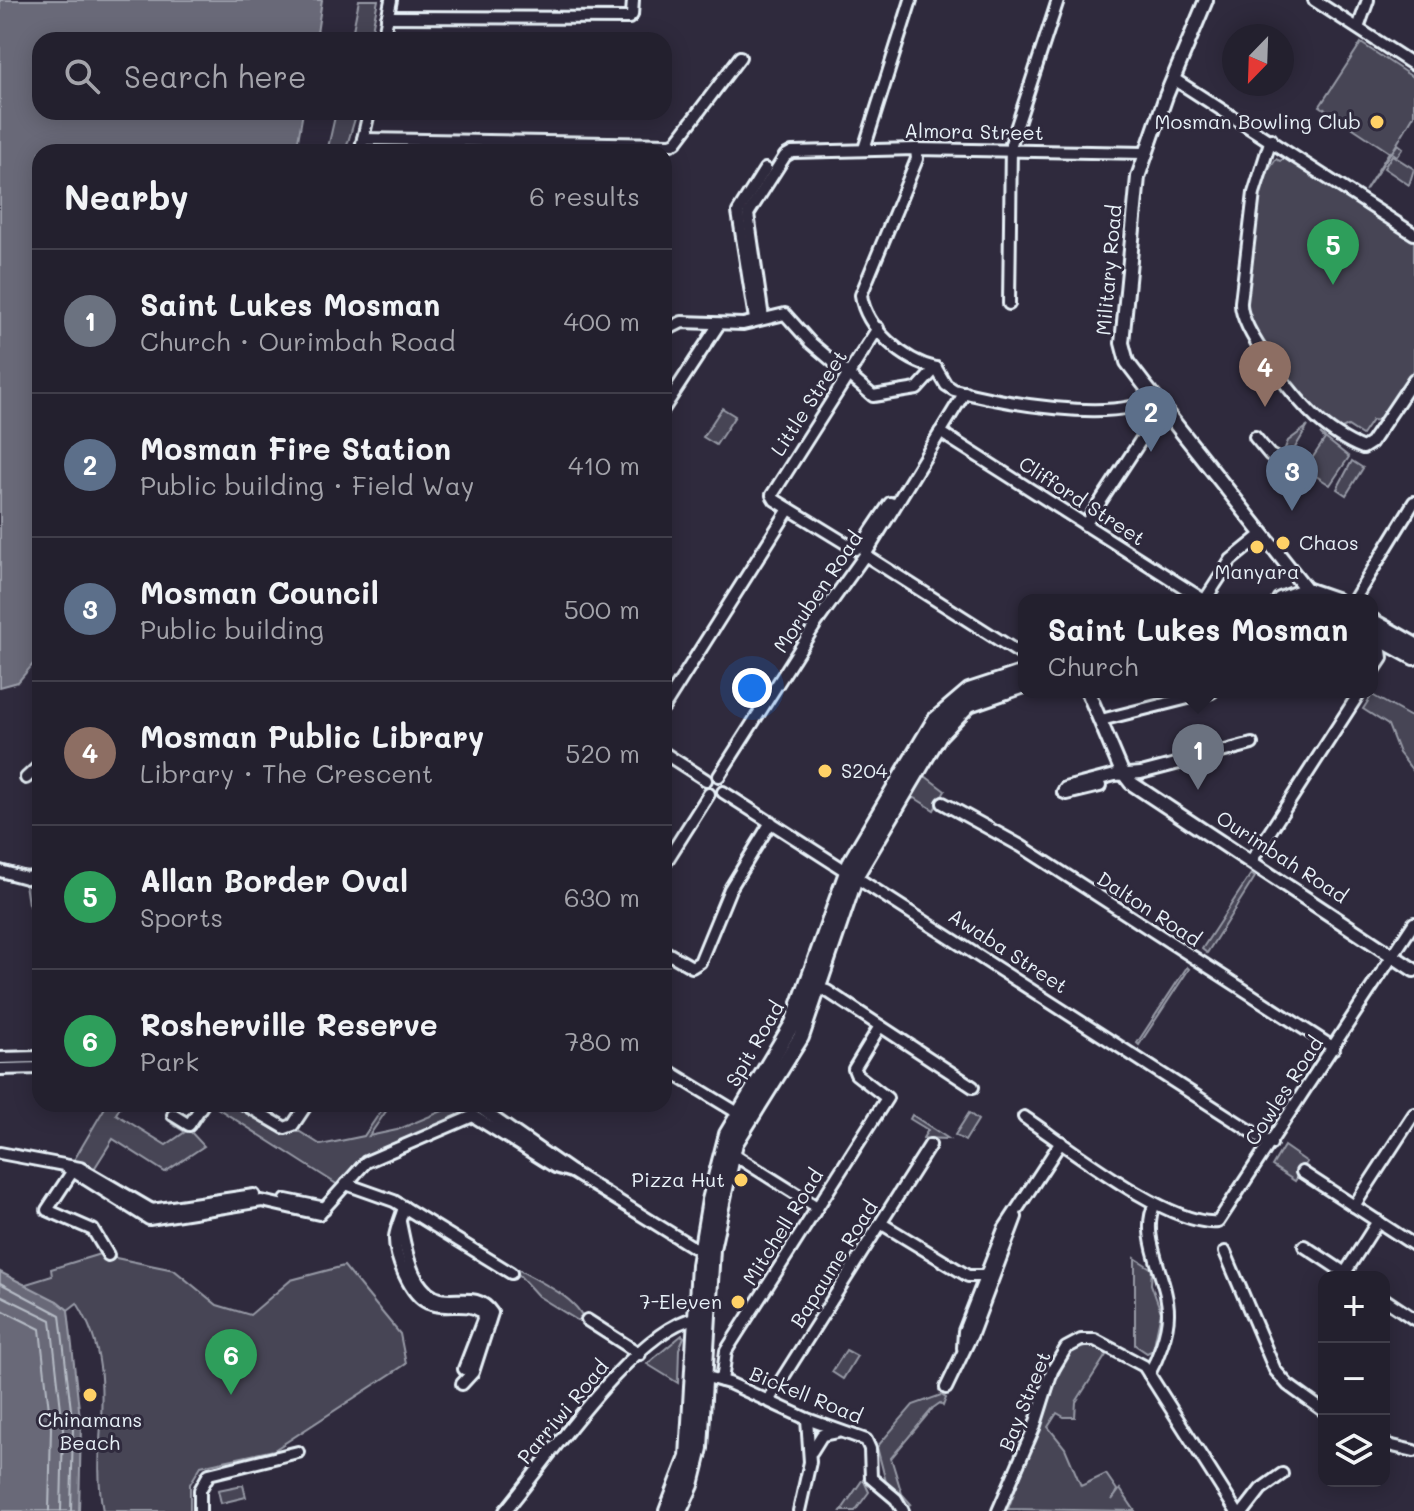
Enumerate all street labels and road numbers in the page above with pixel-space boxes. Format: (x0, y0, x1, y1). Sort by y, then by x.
street label: Almora Street (904, 117, 1044, 145)
street label: Military Road (1089, 203, 1127, 336)
street label: Little Street (764, 344, 852, 461)
street label: Clifford Street (1014, 450, 1151, 551)
street label: Moruben Road (767, 526, 867, 657)
street label: Ourimbah Road (1212, 804, 1353, 908)
street label: Dalton Road (1092, 865, 1207, 952)
street label: Awaba Street (944, 902, 1073, 998)
street label: Spit Road (719, 996, 789, 1091)
street label: Cowles Road (1238, 1031, 1328, 1150)
street label: Mitchell Road (736, 1163, 828, 1290)
street label: Bapaume Road (784, 1195, 883, 1332)
street label: Bay Street (992, 1347, 1056, 1454)
street label: Parriwi Road (511, 1354, 614, 1469)
street label: Bickell Road (746, 1360, 867, 1429)

